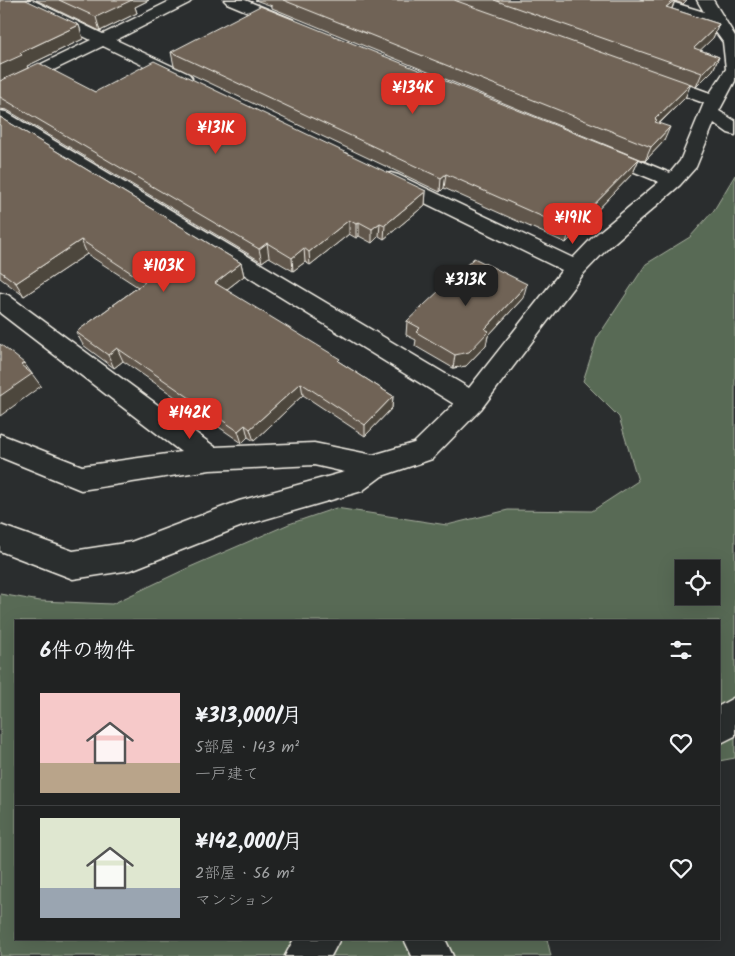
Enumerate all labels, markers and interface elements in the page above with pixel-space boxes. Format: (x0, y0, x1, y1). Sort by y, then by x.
pin: ¥134K (378, 72, 448, 115)
text: ¥134K (392, 76, 434, 101)
pin: ¥131K (181, 112, 251, 155)
text: ¥131K (197, 116, 235, 141)
pin: ¥191K (538, 202, 608, 245)
text: ¥191K (554, 206, 592, 231)
pin: ¥103K (129, 250, 199, 293)
text: ¥103K (143, 254, 185, 279)
pin: ¥313K (431, 264, 501, 307)
text: ¥313K (445, 268, 487, 293)
pin: ¥142K (155, 398, 225, 440)
text: ¥142K (169, 401, 211, 426)
map controls (675, 560, 720, 605)
button: locate (675, 560, 720, 605)
text: 6件の物件 (40, 635, 135, 668)
icon: filters (667, 636, 695, 664)
text: ¥313,000/月 (195, 700, 302, 733)
icon: home (80, 713, 140, 773)
icon: heart (667, 729, 695, 757)
text: 5部屋 · 143 m² (195, 735, 299, 760)
text: 一戸建て (195, 762, 259, 787)
text: ¥142,000/月 (195, 826, 303, 859)
icon: home (80, 838, 140, 898)
icon: heart (667, 854, 695, 882)
text: 2部屋 · 56 m² (195, 861, 295, 886)
text: マンション (195, 888, 274, 913)

